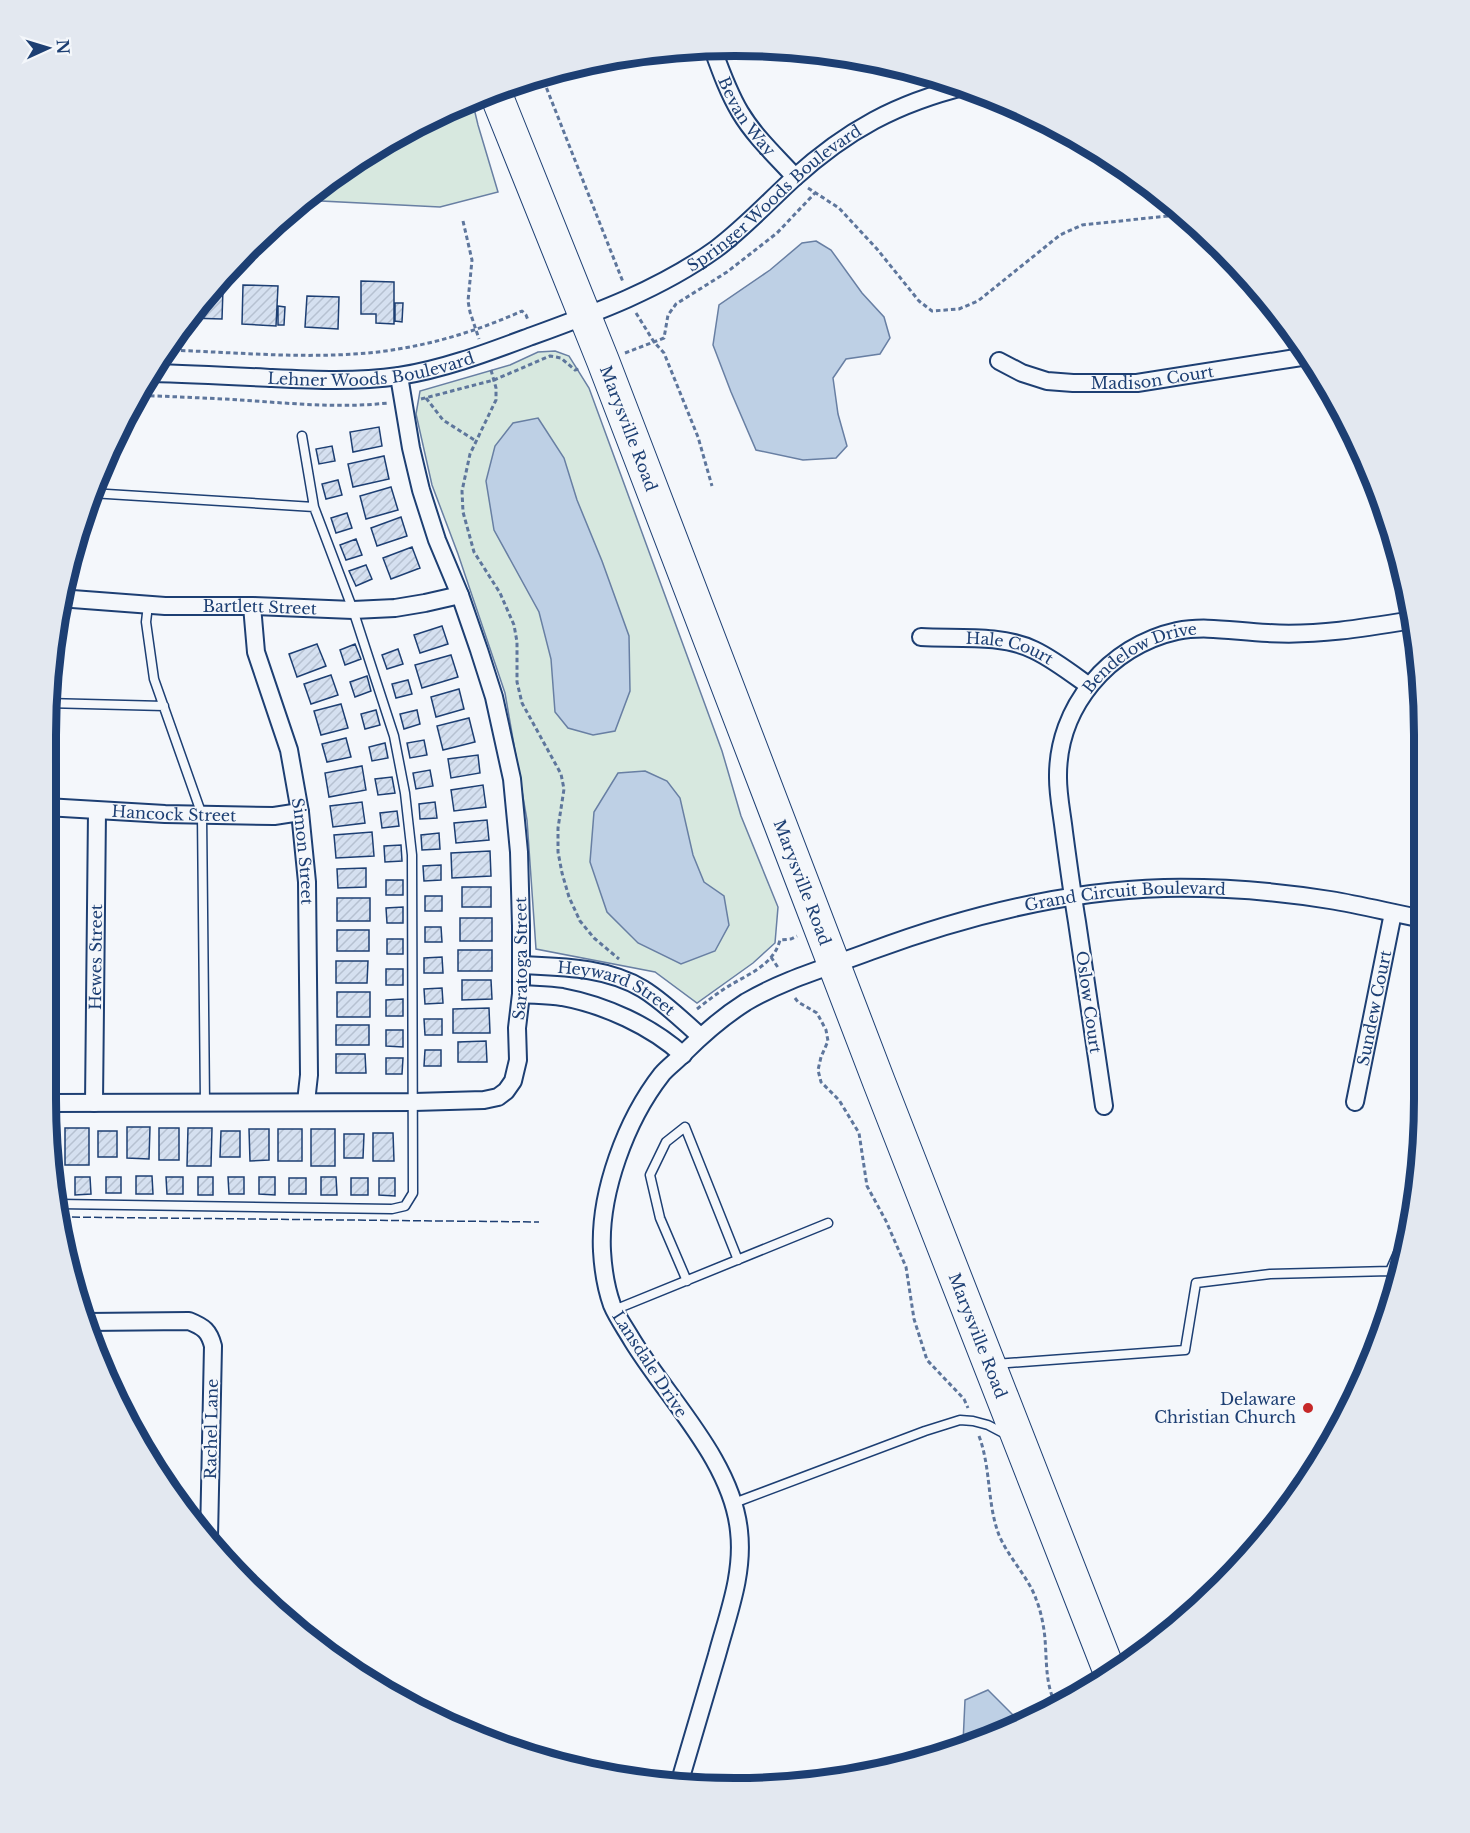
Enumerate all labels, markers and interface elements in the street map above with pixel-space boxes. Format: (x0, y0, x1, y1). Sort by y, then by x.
north arrow (18, 18, 78, 78)
text: N (52, 39, 73, 55)
street label: Bevan Way (714, 74, 780, 161)
street label: Springer Woods Boulevard (683, 120, 865, 276)
street label: Lehner Woods Boulevard (267, 347, 477, 390)
street label: Madison Court (1091, 361, 1215, 393)
street label: Marysville Road (596, 363, 662, 494)
street label: Bartlett Street (203, 596, 317, 619)
street label: Bendelow Drive (1078, 619, 1198, 697)
street label: Hale Court (965, 628, 1057, 669)
street label: Simon Street (288, 796, 317, 905)
street label: Hancock Street (111, 801, 236, 825)
street label: Marysville Road (769, 817, 836, 948)
street label: Grand Circuit Boulevard (1023, 878, 1227, 915)
street label: Saratoga Street (508, 896, 531, 1021)
street label: Hewes Street (85, 904, 106, 1010)
street label: Sundew Court (1353, 948, 1395, 1067)
street label: Oslow Court (1072, 950, 1106, 1054)
street label: Heyward Street (557, 957, 680, 1019)
street label: Marysville Road (945, 1270, 1012, 1401)
street label: Lansdale Drive (608, 1307, 692, 1421)
street label: Rachel Lane (200, 1378, 222, 1480)
place label: Delaware Christian Church (1154, 1389, 1296, 1427)
marker: Delaware Christian Church (1301, 1401, 1315, 1415)

